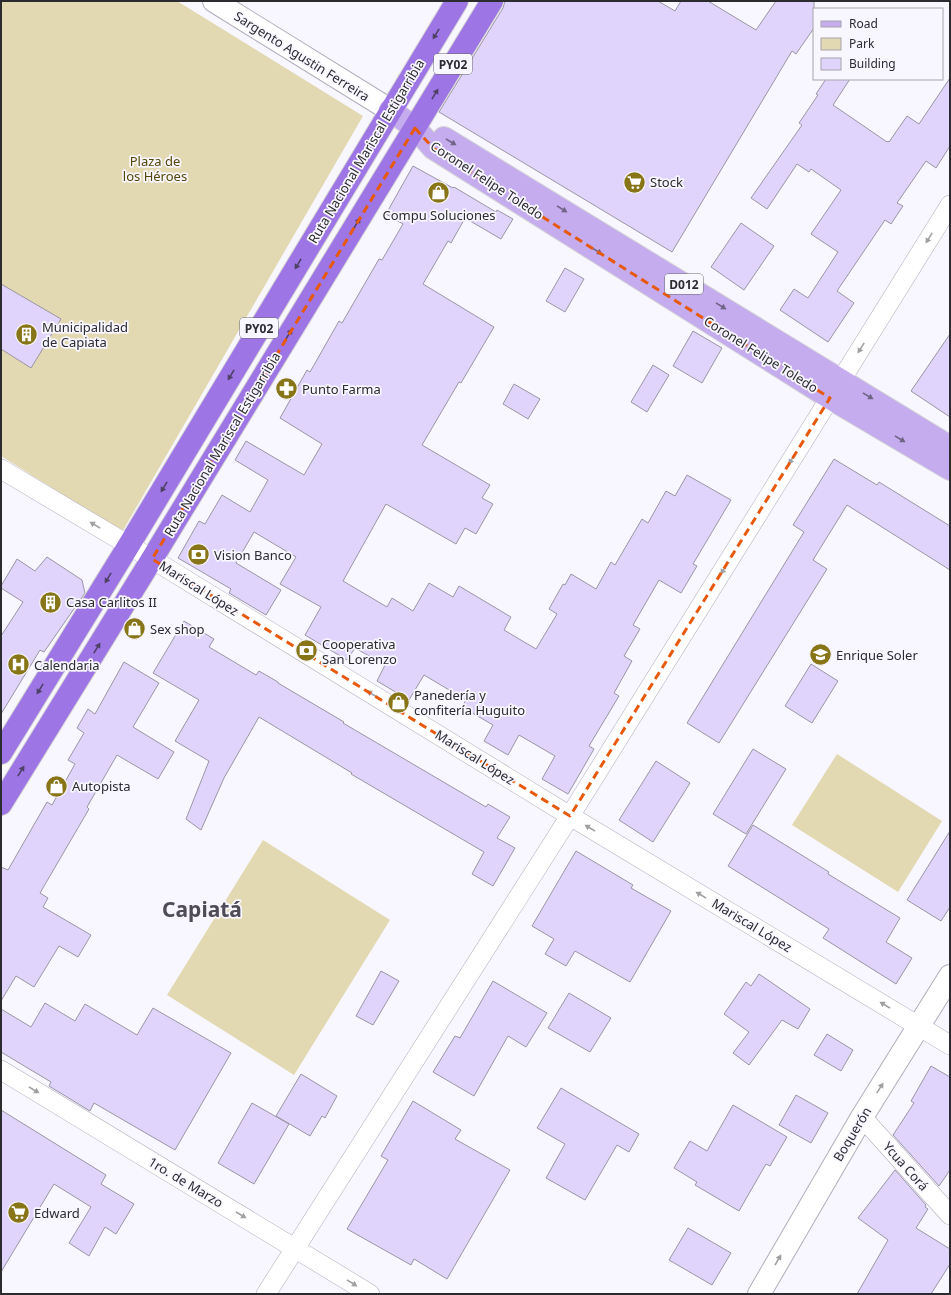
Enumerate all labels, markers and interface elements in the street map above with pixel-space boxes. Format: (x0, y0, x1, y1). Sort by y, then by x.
street label: Sargento Agustin Ferreira (231, 7, 373, 105)
legend (813, 8, 943, 80)
text: Road (849, 15, 878, 32)
one-way arrow (433, 28, 440, 40)
text: Park (849, 35, 875, 52)
road number: PY02 (434, 54, 472, 74)
street label: Ruta Nacional Mariscal Estigarribia (304, 55, 428, 247)
text: Building (849, 55, 896, 72)
one-way arrow (432, 88, 439, 100)
street label: Coronel Felipe Toledo (427, 137, 547, 223)
one-way arrow (445, 138, 457, 145)
park label: Plaza de los Héroes (123, 152, 187, 185)
supermarket icon: Stock (621, 169, 647, 195)
place label: Stock (650, 173, 683, 191)
shop icon: Compu Soluciones (426, 180, 452, 206)
one-way arrow (557, 205, 567, 213)
place label: Compu Soluciones (382, 206, 496, 224)
one-way arrow (353, 218, 361, 228)
one-way arrow (926, 232, 933, 244)
one-way arrow (592, 247, 602, 255)
one-way arrow (294, 258, 301, 270)
road number: D012 (665, 274, 703, 294)
one-way arrow (715, 303, 727, 310)
street label: Coronel Felipe Toledo (701, 312, 822, 397)
place label: Municipalidad de Capiata (42, 318, 128, 351)
road number: PY02 (240, 318, 278, 338)
building icon: Municipalidad de Capiata (13, 321, 39, 347)
one-way arrow (286, 328, 293, 340)
one-way arrow (857, 342, 864, 354)
street label: Ruta Nacional Mariscal Estigarribia (160, 348, 284, 540)
one-way arrow (227, 369, 234, 381)
pharmacy icon: Punto Farma (274, 376, 300, 402)
place label: Punto Farma (302, 380, 381, 398)
one-way arrow (863, 392, 873, 400)
one-way arrow (894, 436, 906, 443)
one-way arrow (788, 454, 796, 464)
one-way arrow (160, 481, 167, 493)
one-way arrow (90, 521, 100, 529)
bank icon: Vision Banco (185, 542, 211, 568)
place label: Vision Banco (214, 546, 292, 564)
street label: Mariscal López (156, 556, 242, 620)
one-way arrow (720, 563, 727, 575)
one-way arrow (105, 572, 112, 584)
building icon: Casa Carlitos II (38, 589, 64, 615)
place label: Casa Carlitos II (66, 593, 157, 611)
shop icon: Sex shop (121, 616, 147, 642)
place label: Sex shop (150, 620, 205, 638)
place label: Cooperativa San Lorenzo (322, 635, 397, 668)
bank icon: Cooperativa San Lorenzo (294, 638, 320, 664)
one-way arrow (94, 642, 101, 654)
school or university icon: Enrique Soler (807, 642, 833, 668)
place label: Enrique Soler (836, 646, 918, 664)
hospital icon: Calendaria (6, 652, 32, 678)
place label: Calendaria (34, 656, 100, 674)
one-way arrow (37, 683, 44, 695)
place label: Panedería y confitería Huguito (414, 686, 525, 719)
shop icon: Panedería y confitería Huguito (385, 689, 411, 715)
one-way arrow (366, 690, 378, 697)
street label: Mariscal López (432, 725, 518, 789)
one-way arrow (18, 765, 25, 777)
shop icon: Autopista (44, 773, 70, 799)
place label: Autopista (72, 777, 130, 795)
one-way arrow (584, 824, 596, 831)
one-way arrow (695, 891, 707, 898)
street label: Mariscal López (709, 894, 795, 956)
district label: Capiatá (162, 895, 242, 923)
one-way arrow (879, 1002, 891, 1009)
one-way arrow (876, 1082, 883, 1094)
one-way arrow (28, 1086, 40, 1093)
street label: Boquerón (829, 1103, 875, 1165)
street label: Ycua Corá (879, 1138, 933, 1194)
street label: 1ro. de Marzo (145, 1153, 227, 1212)
supermarket icon: Edward (6, 1200, 32, 1226)
place label: Edward (34, 1204, 80, 1222)
one-way arrow (235, 1212, 247, 1219)
one-way arrow (775, 1254, 782, 1266)
one-way arrow (347, 1279, 357, 1287)

